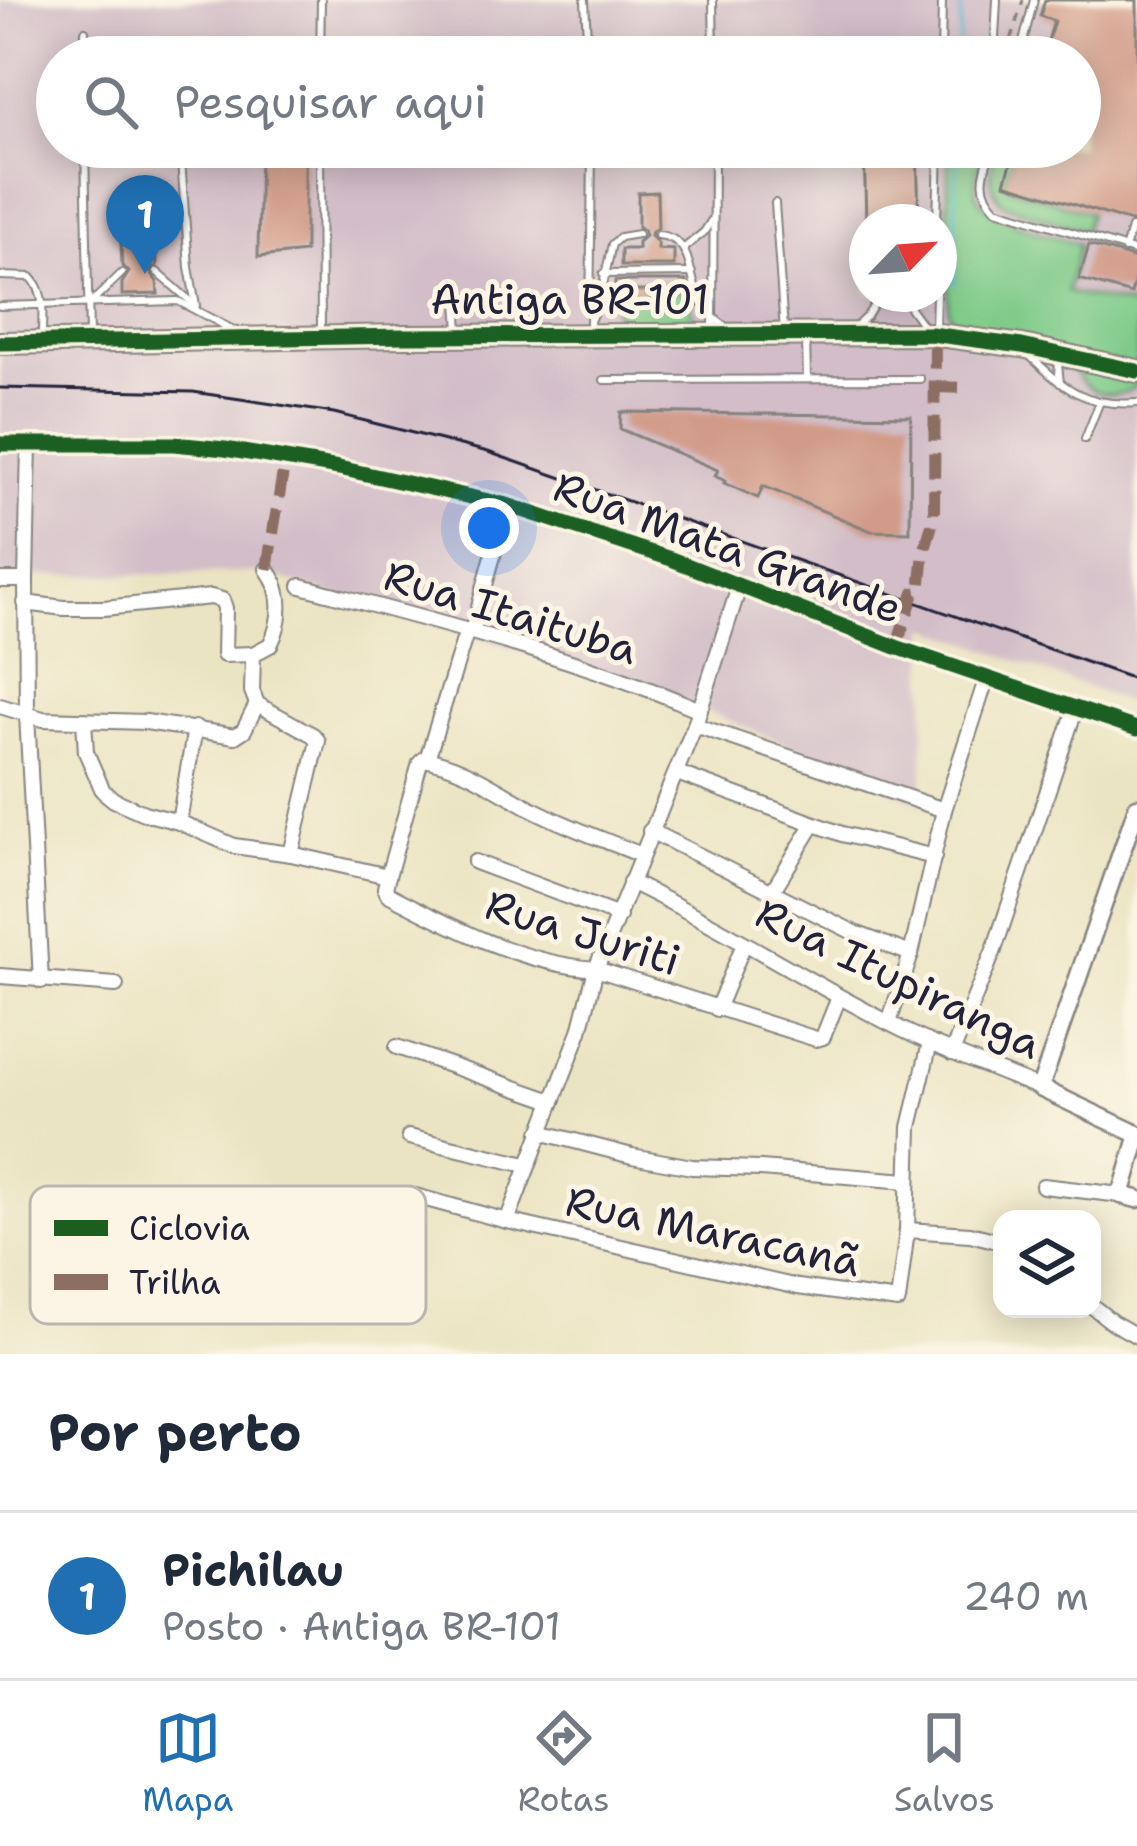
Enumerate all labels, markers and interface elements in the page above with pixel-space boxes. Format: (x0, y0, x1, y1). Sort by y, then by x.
search box (36, 36, 1101, 168)
icon: search (78, 69, 144, 135)
text: Pesquisar aqui (174, 72, 487, 132)
pin: 1 (106, 175, 184, 274)
north arrow (849, 204, 957, 312)
street label: Antiga BR-101 (430, 271, 710, 327)
street label: Rua Mata Grande (546, 458, 910, 636)
your location (459, 498, 519, 558)
street label: Rua Itaituba (378, 547, 644, 677)
street label: Rua Juriti (479, 876, 687, 988)
street label: Rua Itupiranga (747, 885, 1051, 1071)
street label: Rua Maracanã (561, 1173, 865, 1289)
legend (30, 1186, 426, 1324)
text: Ciclovia (129, 1206, 250, 1251)
map controls (993, 1210, 1101, 1318)
button: layers (993, 1210, 1101, 1318)
text: Trilha (129, 1260, 221, 1305)
text: Por perto (48, 1398, 302, 1466)
text: Pichilau (162, 1540, 344, 1600)
text: 1 (78, 1570, 96, 1622)
text: 240 m (963, 1570, 1089, 1622)
text: Posto · Antiga BR-101 (162, 1600, 561, 1652)
tab: Mapa (142, 1705, 233, 1822)
tab: Rotas (518, 1705, 610, 1822)
tab: Salvos (894, 1705, 995, 1822)

